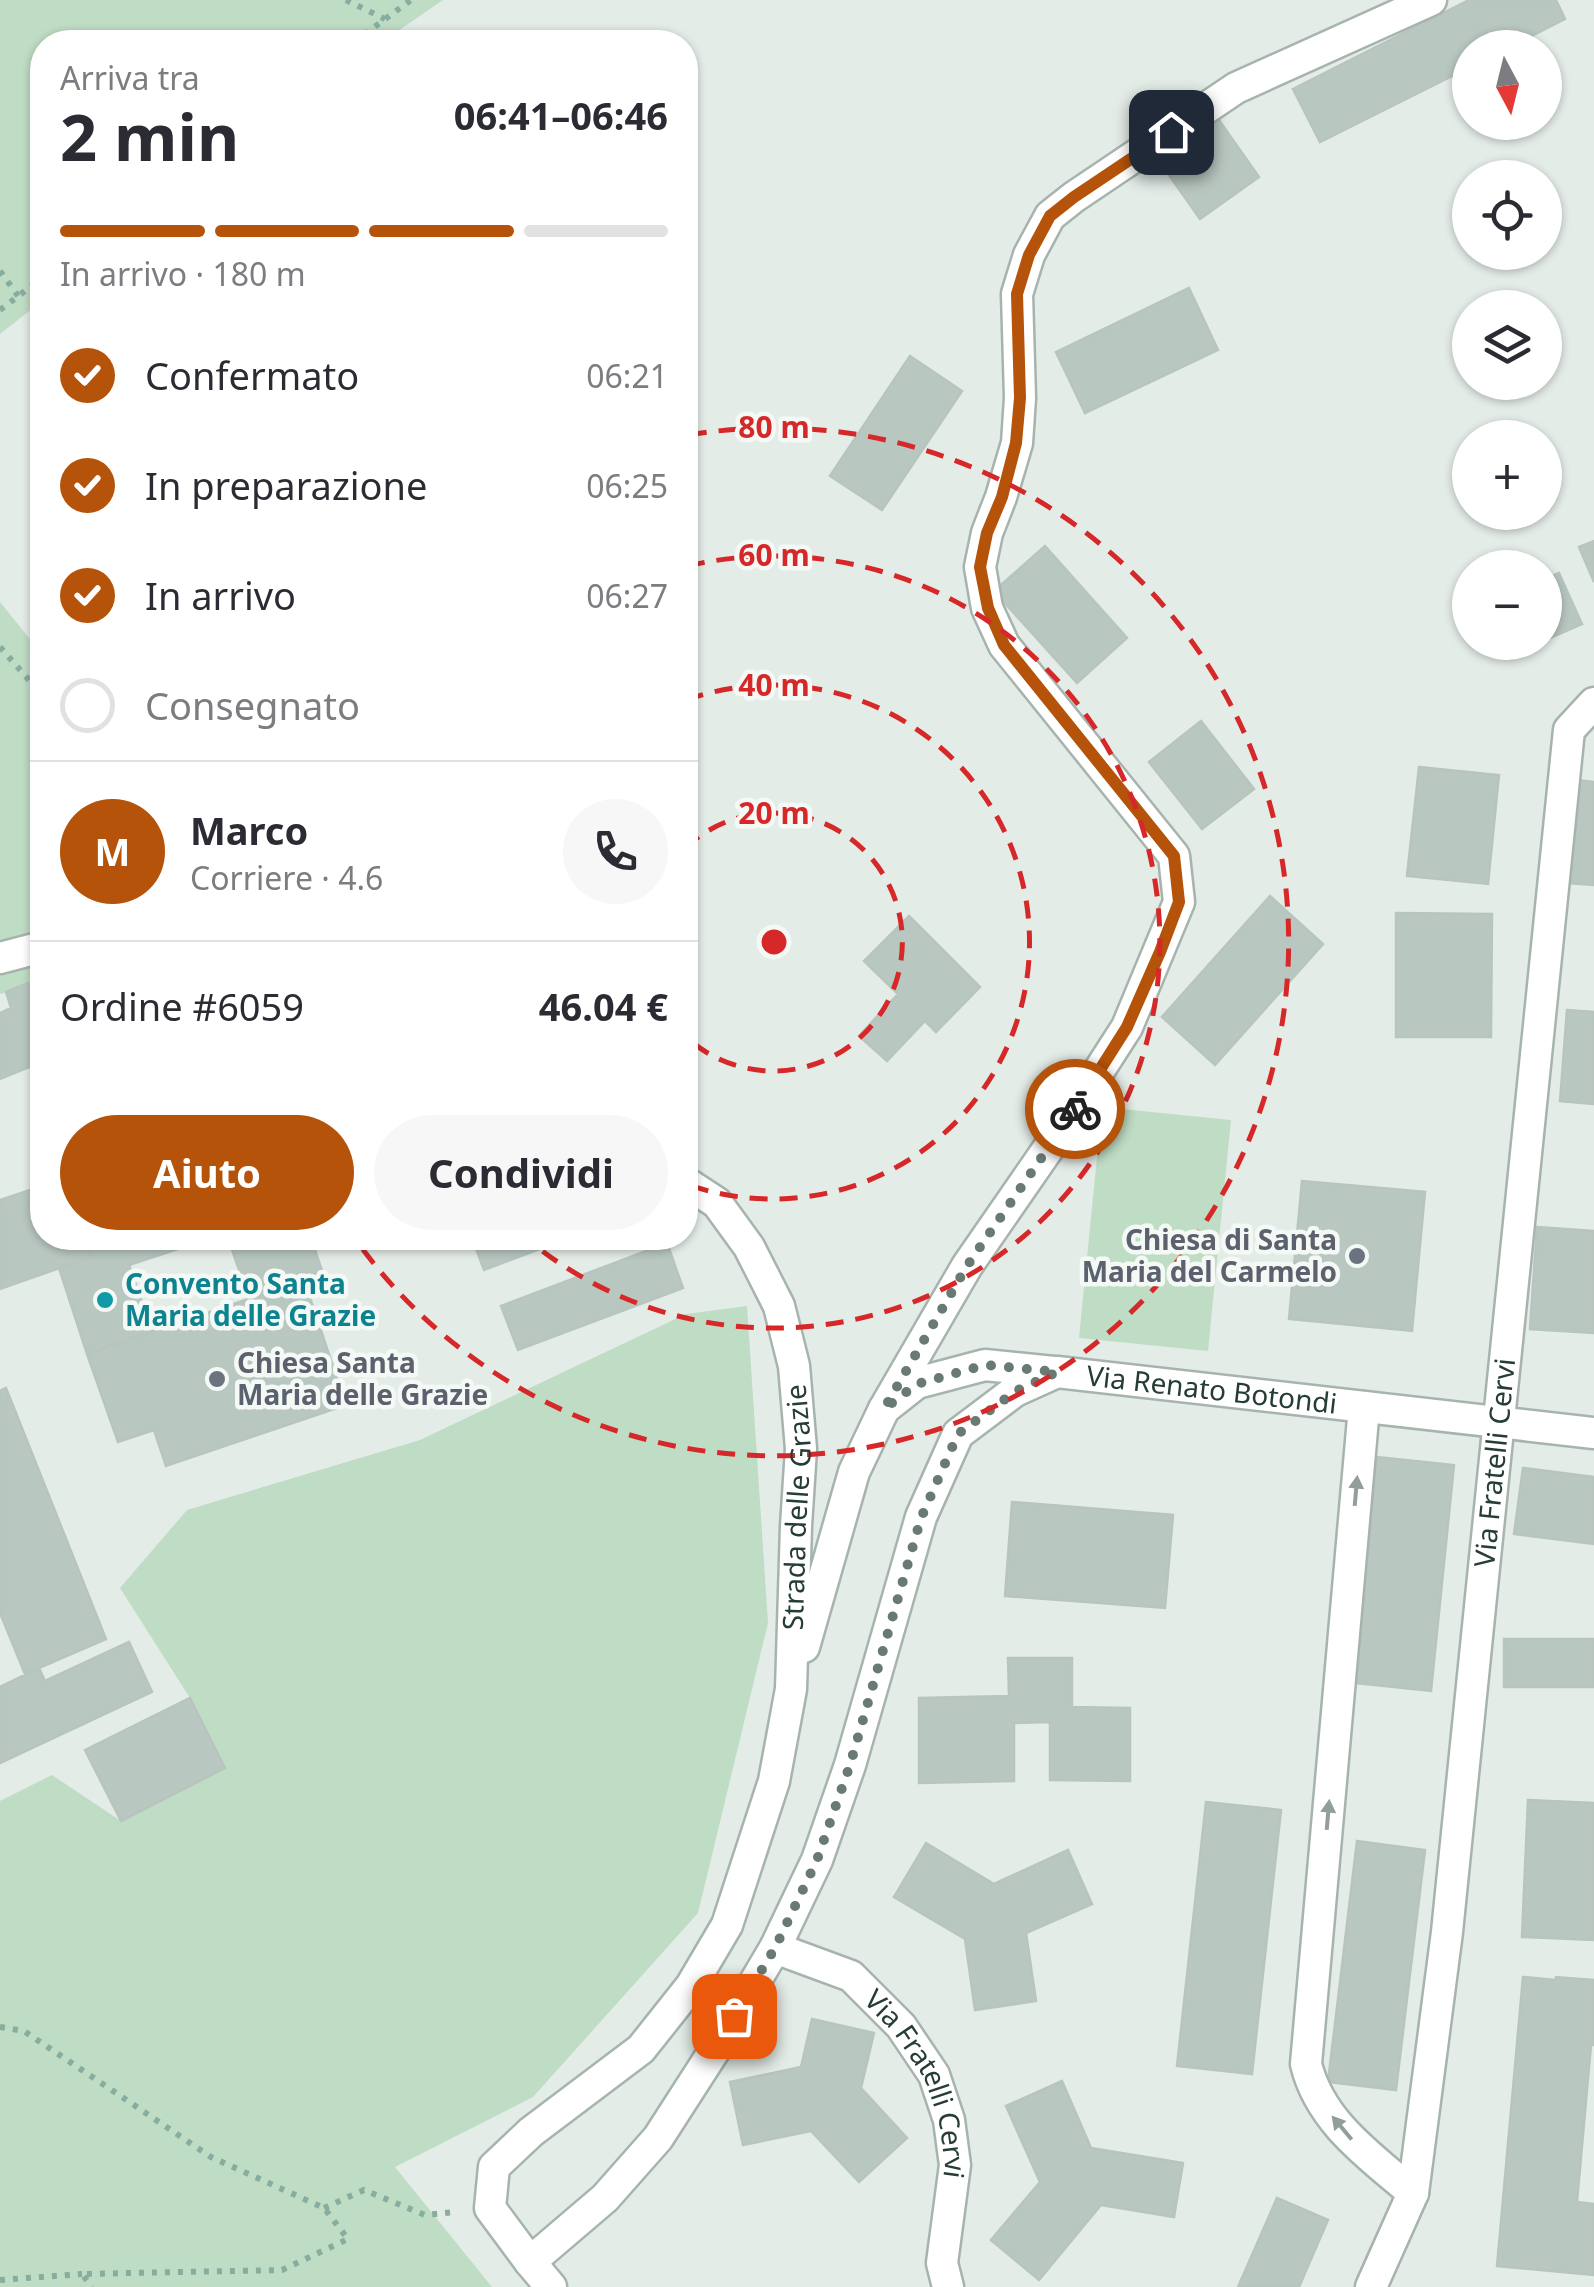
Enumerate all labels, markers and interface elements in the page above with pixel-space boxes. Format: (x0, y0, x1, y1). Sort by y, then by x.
north arrow (1452, 30, 1562, 140)
map controls (1452, 30, 1562, 660)
text: Arriva tra (60, 56, 200, 99)
text: 06:41–06:46 (454, 89, 668, 141)
pin (1129, 90, 1214, 175)
text: 2 min (60, 92, 239, 180)
icon: home (1144, 105, 1199, 160)
button: locate (1452, 160, 1562, 270)
text: In arrivo · 180 m (60, 252, 306, 295)
button: layers (1452, 290, 1562, 400)
icon: check (60, 348, 115, 403)
text: Confermato (145, 349, 359, 401)
text: 06:21 (586, 354, 668, 397)
text: 80 m (738, 406, 810, 447)
button: + (1452, 420, 1562, 530)
icon: check (60, 458, 115, 513)
text: In preparazione (145, 459, 428, 511)
text: 06:25 (586, 464, 668, 507)
text: 60 m (738, 534, 810, 575)
button: − (1452, 550, 1562, 660)
icon: check (60, 568, 115, 623)
text: In arrivo (145, 569, 296, 621)
text: 06:27 (586, 574, 668, 617)
text: 40 m (738, 664, 810, 705)
text: Consegnato (145, 679, 360, 731)
text: 20 m (738, 792, 810, 833)
button: phone (563, 799, 668, 904)
text: Marco (190, 804, 308, 856)
text: M (95, 825, 130, 877)
text: Corriere · 4.6 (190, 856, 383, 899)
centre of rings (756, 924, 792, 960)
text: Ordine #6059 (60, 980, 304, 1032)
text: 46.04 € (539, 980, 668, 1032)
courier (1025, 1059, 1125, 1159)
icon: bike (1048, 1082, 1103, 1137)
button: Aiuto (60, 1115, 354, 1230)
button: Condividi (374, 1115, 668, 1230)
place label: Chiesa di Santa Maria del Carmelo (1082, 1220, 1337, 1290)
marker: Chiesa di Santa Maria del Carmelo (1346, 1245, 1368, 1267)
place label: Convento Santa Maria delle Grazie (125, 1264, 376, 1334)
marker: Convento Santa Maria delle Grazie (94, 1289, 116, 1311)
place label: Chiesa Santa Maria delle Grazie (237, 1343, 488, 1413)
street label: Via Renato Botondi (1085, 1356, 1339, 1422)
street label: Via Fratelli Cervi (1464, 1356, 1523, 1569)
marker: Chiesa Santa Maria delle Grazie (206, 1368, 228, 1390)
street label: Strada delle Grazie (773, 1383, 819, 1631)
one-way arrow (1349, 1474, 1365, 1506)
one-way arrow (1320, 1798, 1336, 1830)
pin (692, 1974, 777, 2059)
street label: Via Fratelli Cervi (857, 1980, 976, 2181)
icon: bag (707, 1989, 762, 2044)
one-way arrow (1331, 2116, 1353, 2141)

